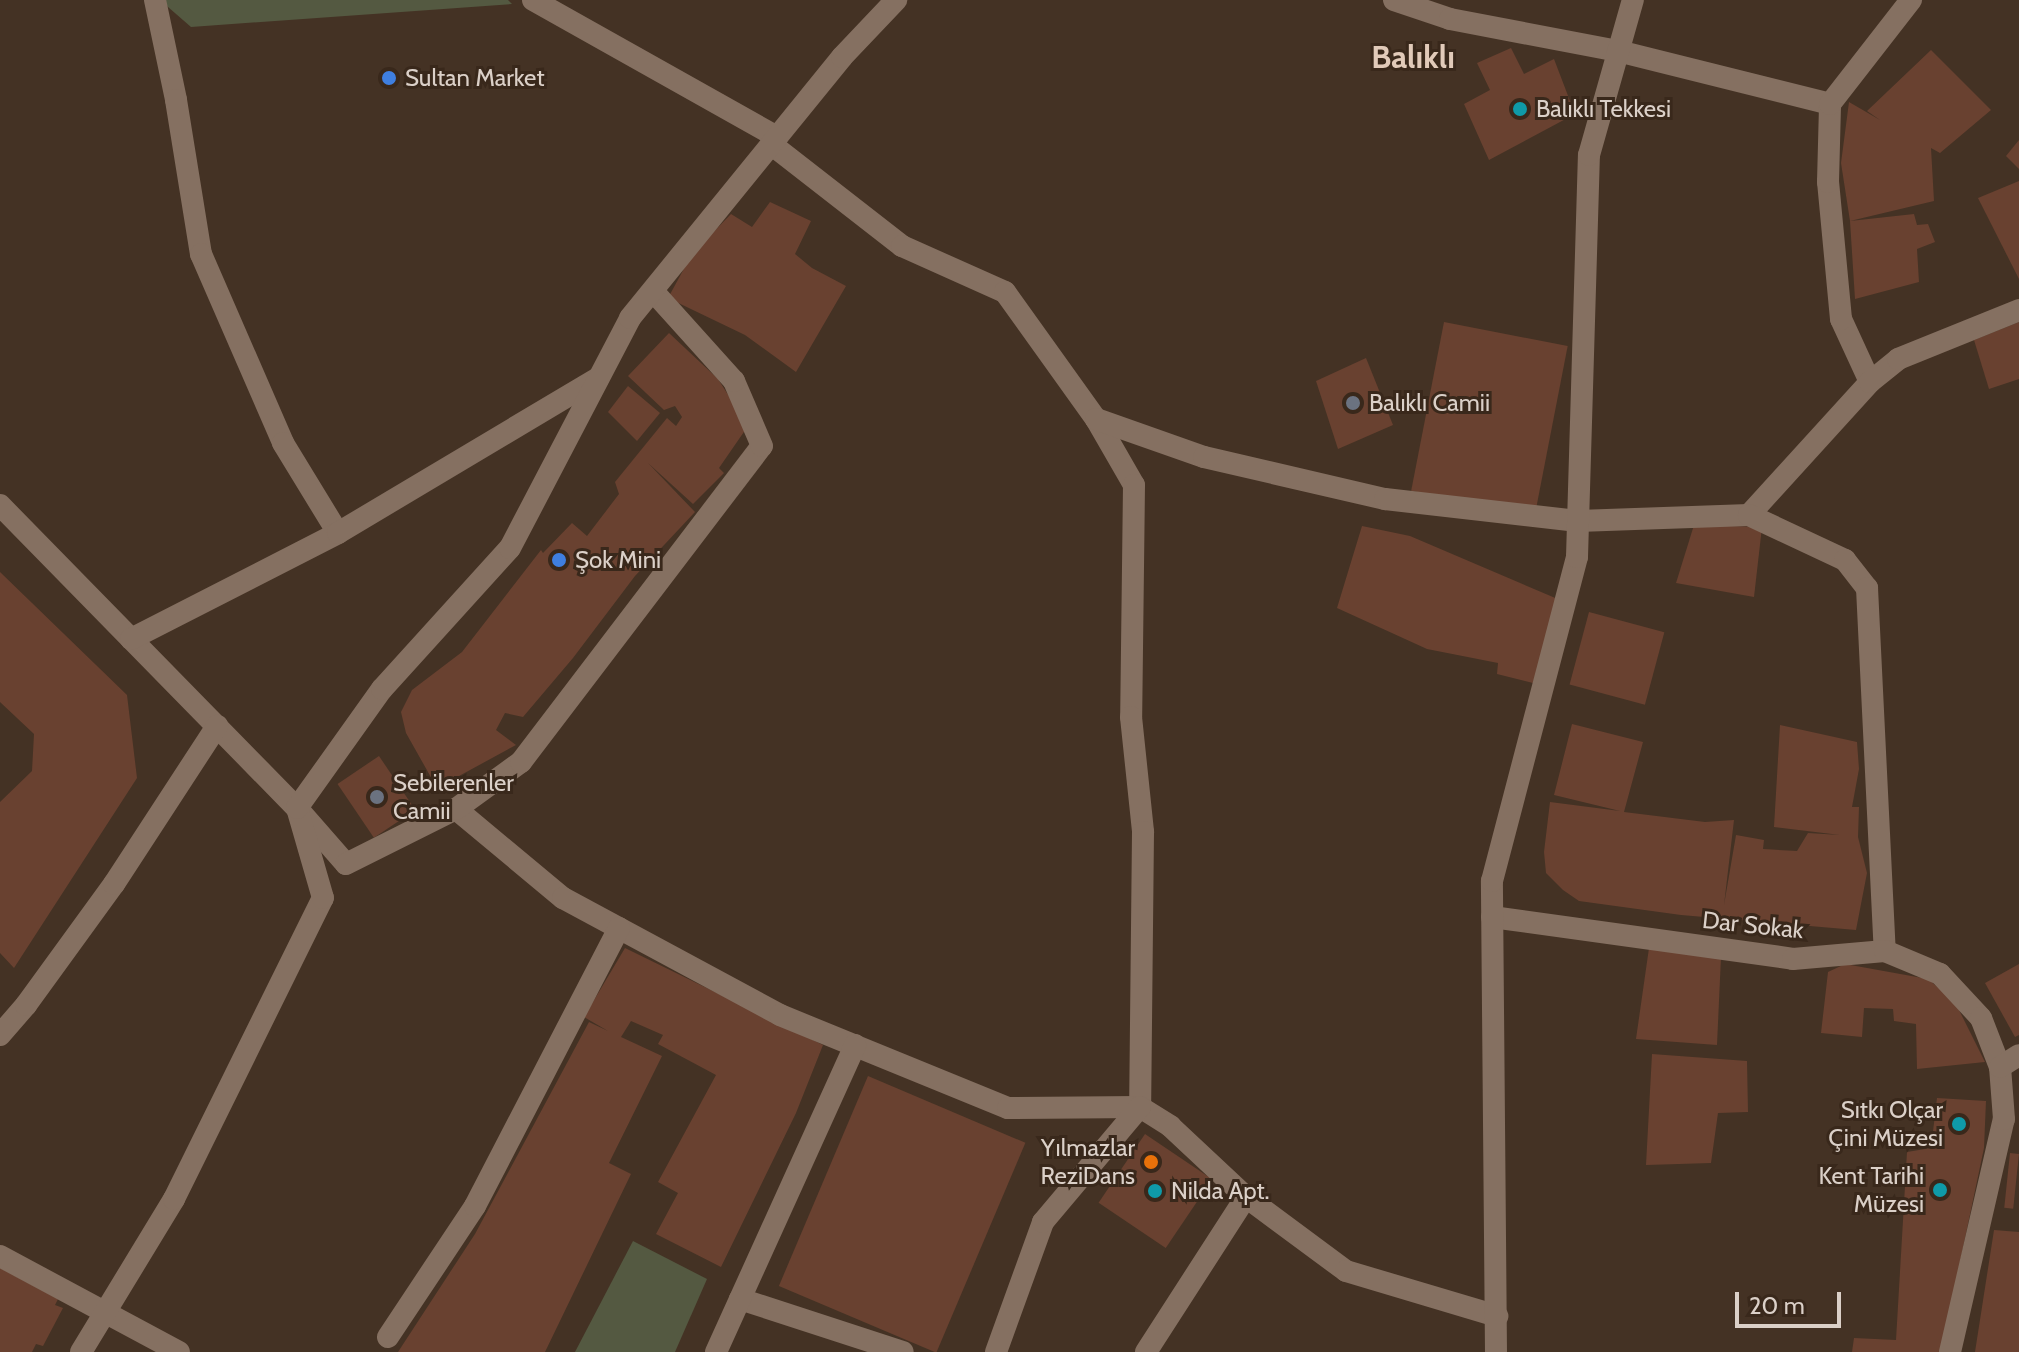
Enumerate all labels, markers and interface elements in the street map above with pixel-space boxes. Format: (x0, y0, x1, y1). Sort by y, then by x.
district label: Balıklı (1371, 38, 1455, 76)
place label: Sultan Market (405, 64, 544, 92)
marker: Sultan Market (380, 69, 398, 87)
place label: Balıklı Tekkesi (1536, 95, 1671, 123)
marker: Balıklı Tekkesi (1511, 100, 1529, 118)
place label: Balıklı Camii (1369, 389, 1490, 417)
marker: Balıklı Camii (1344, 394, 1362, 412)
place label: Şok Mini (575, 546, 661, 574)
marker: Şok Mini (550, 551, 568, 569)
place label: Sebilerenler Camii (393, 769, 514, 825)
marker: Sebilerenler Camii (368, 788, 386, 806)
street label: Dar Sokak (1701, 905, 1805, 945)
place label: Sıtkı Olçar Çini Müzesi (1828, 1096, 1943, 1152)
marker: Sıtkı Olçar Çini Müzesi (1950, 1115, 1968, 1133)
place label: Yılmazlar ReziDans (1041, 1134, 1135, 1190)
marker: Yılmazlar ReziDans (1142, 1153, 1160, 1171)
place label: Kent Tarihi Müzesi (1819, 1162, 1924, 1218)
place label: Nilda Apt. (1171, 1177, 1270, 1205)
marker: Kent Tarihi Müzesi (1931, 1181, 1949, 1199)
marker: Nilda Apt. (1146, 1182, 1164, 1200)
scale bar (1739, 1276, 1845, 1326)
text: 20 m (1749, 1291, 1805, 1320)

